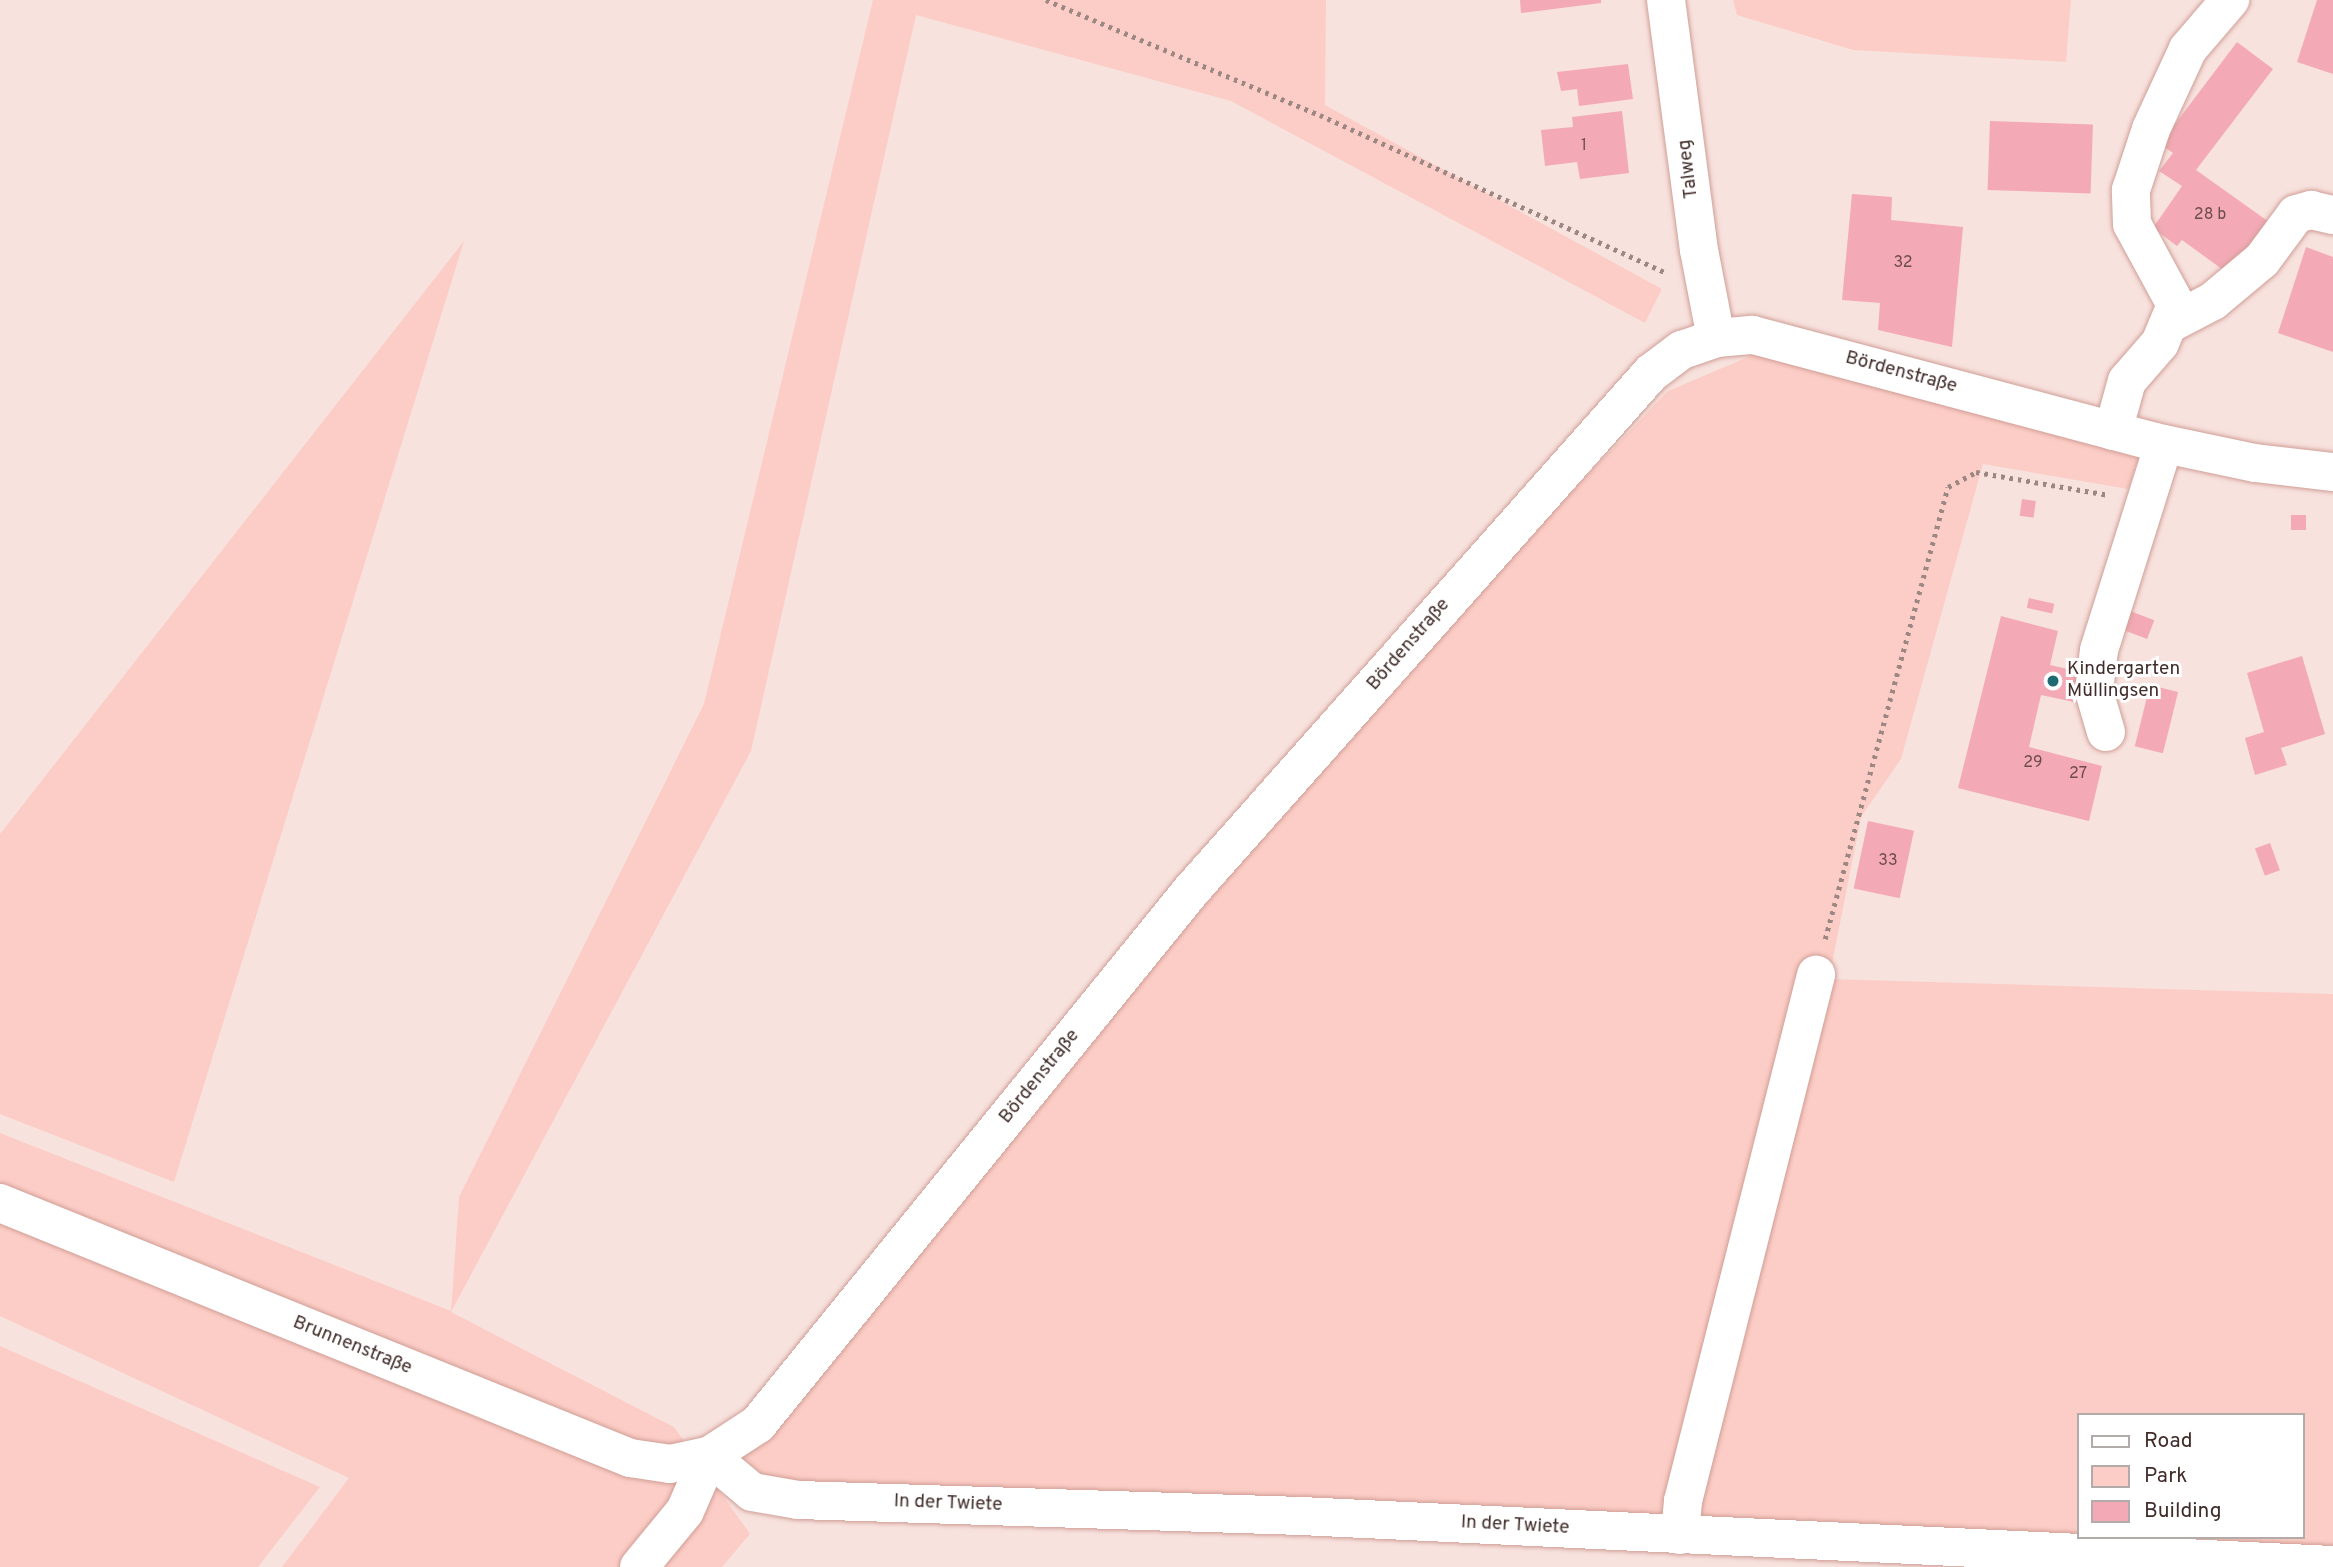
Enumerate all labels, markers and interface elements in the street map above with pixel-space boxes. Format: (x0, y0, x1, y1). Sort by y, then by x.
house number: 1 (1581, 136, 1587, 156)
street label: Talweg (1674, 138, 1704, 200)
house number: 28 b (2194, 205, 2226, 225)
house number: 32 (1893, 253, 1913, 273)
street label: Bördenstraße (1843, 347, 1959, 399)
street label: Bördenstraße (1363, 594, 1455, 696)
place label: Kindergarten Müllingsen (2067, 659, 2180, 703)
marker: Kindergarten Müllingsen (2045, 673, 2061, 689)
house number: 29 (2023, 753, 2043, 773)
house number: 27 (2069, 764, 2087, 784)
house number: 33 (1878, 851, 1898, 871)
street label: Bördenstraße (995, 1025, 1085, 1129)
street label: Brunnenstraße (289, 1312, 415, 1380)
legend (2078, 1413, 2305, 1539)
text: Road (2144, 1428, 2193, 1455)
text: Park (2144, 1463, 2187, 1490)
street label: In der Twiete (893, 1491, 1003, 1517)
text: Building (2144, 1498, 2222, 1525)
street label: In der Twiete (1460, 1512, 1570, 1540)

